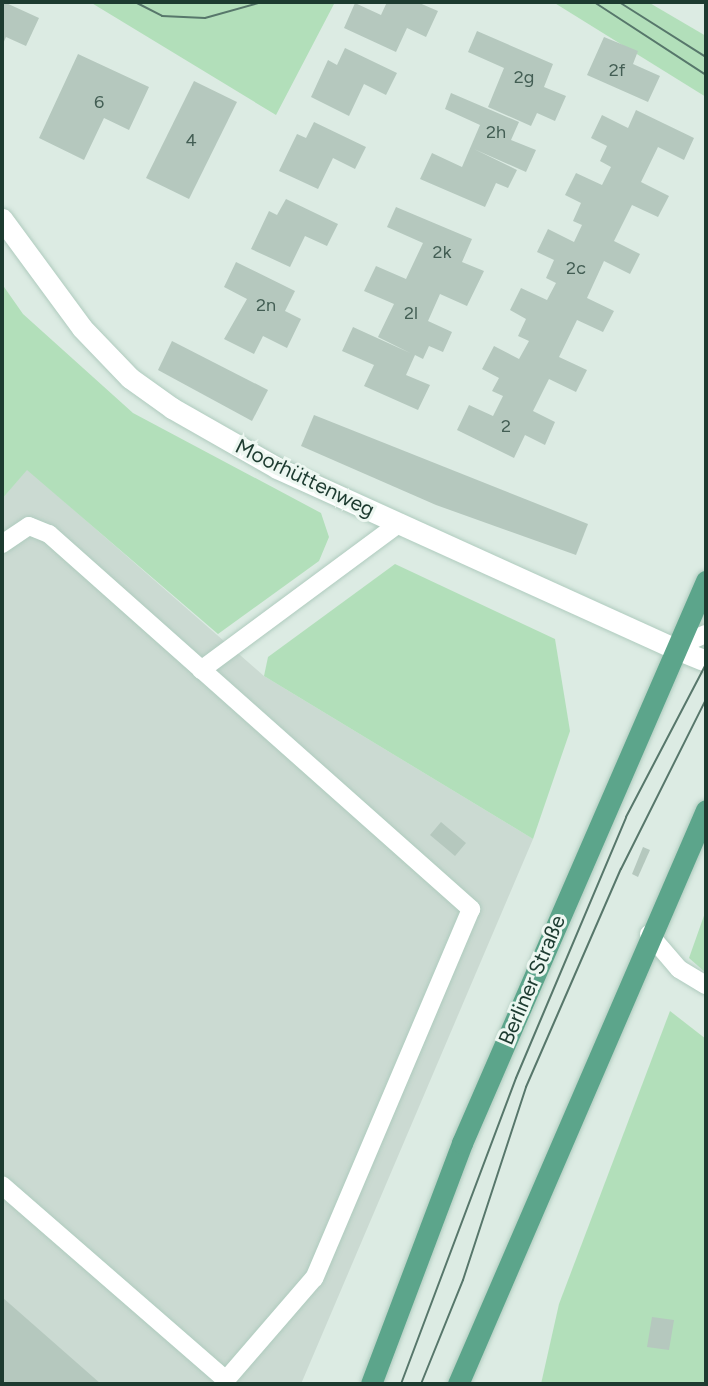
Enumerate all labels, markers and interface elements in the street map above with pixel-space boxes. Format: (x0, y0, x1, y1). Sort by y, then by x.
house number: 2f (609, 59, 625, 81)
house number: 2g (514, 66, 534, 88)
house number: 6 (94, 91, 104, 113)
house number: 2h (486, 121, 506, 143)
house number: 4 (185, 129, 197, 151)
house number: 2k (433, 241, 451, 263)
house number: 2c (566, 257, 586, 279)
house number: 2n (256, 294, 276, 316)
house number: 2l (404, 302, 418, 324)
house number: 2 (501, 415, 511, 437)
street label: Moorhüttenweg (231, 433, 379, 523)
street label: Berliner Straße (493, 911, 571, 1049)

